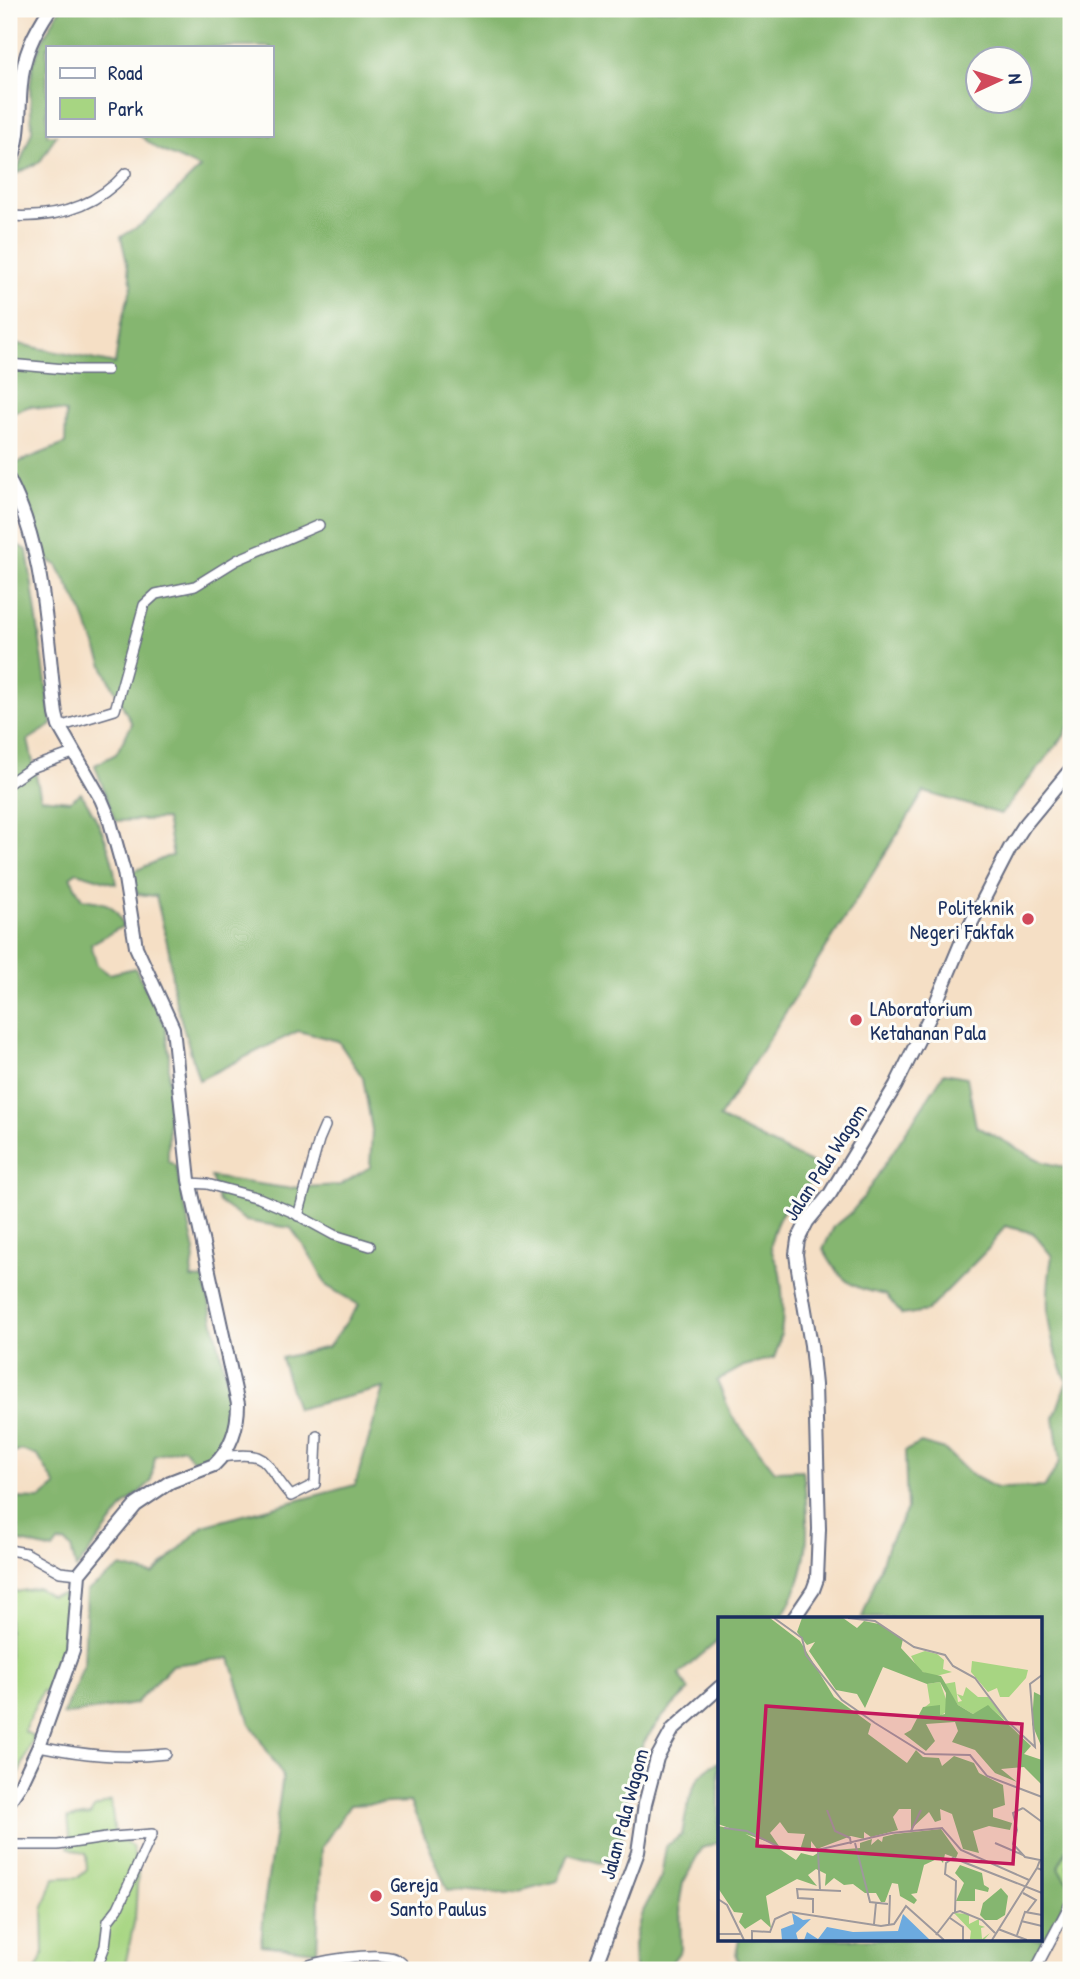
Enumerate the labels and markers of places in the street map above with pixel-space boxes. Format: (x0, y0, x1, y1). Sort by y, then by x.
place label: Politeknik Negeri Fakfak (910, 893, 1014, 946)
marker: Politeknik Negeri Fakfak (1020, 911, 1036, 927)
place label: LAboratorium Ketahanan Pala (870, 994, 986, 1047)
marker: LAboratorium Ketahanan Pala (848, 1012, 864, 1028)
place label: Gereja Santo Paulus (390, 1870, 487, 1923)
marker: Gereja Santo Paulus (368, 1888, 384, 1904)

